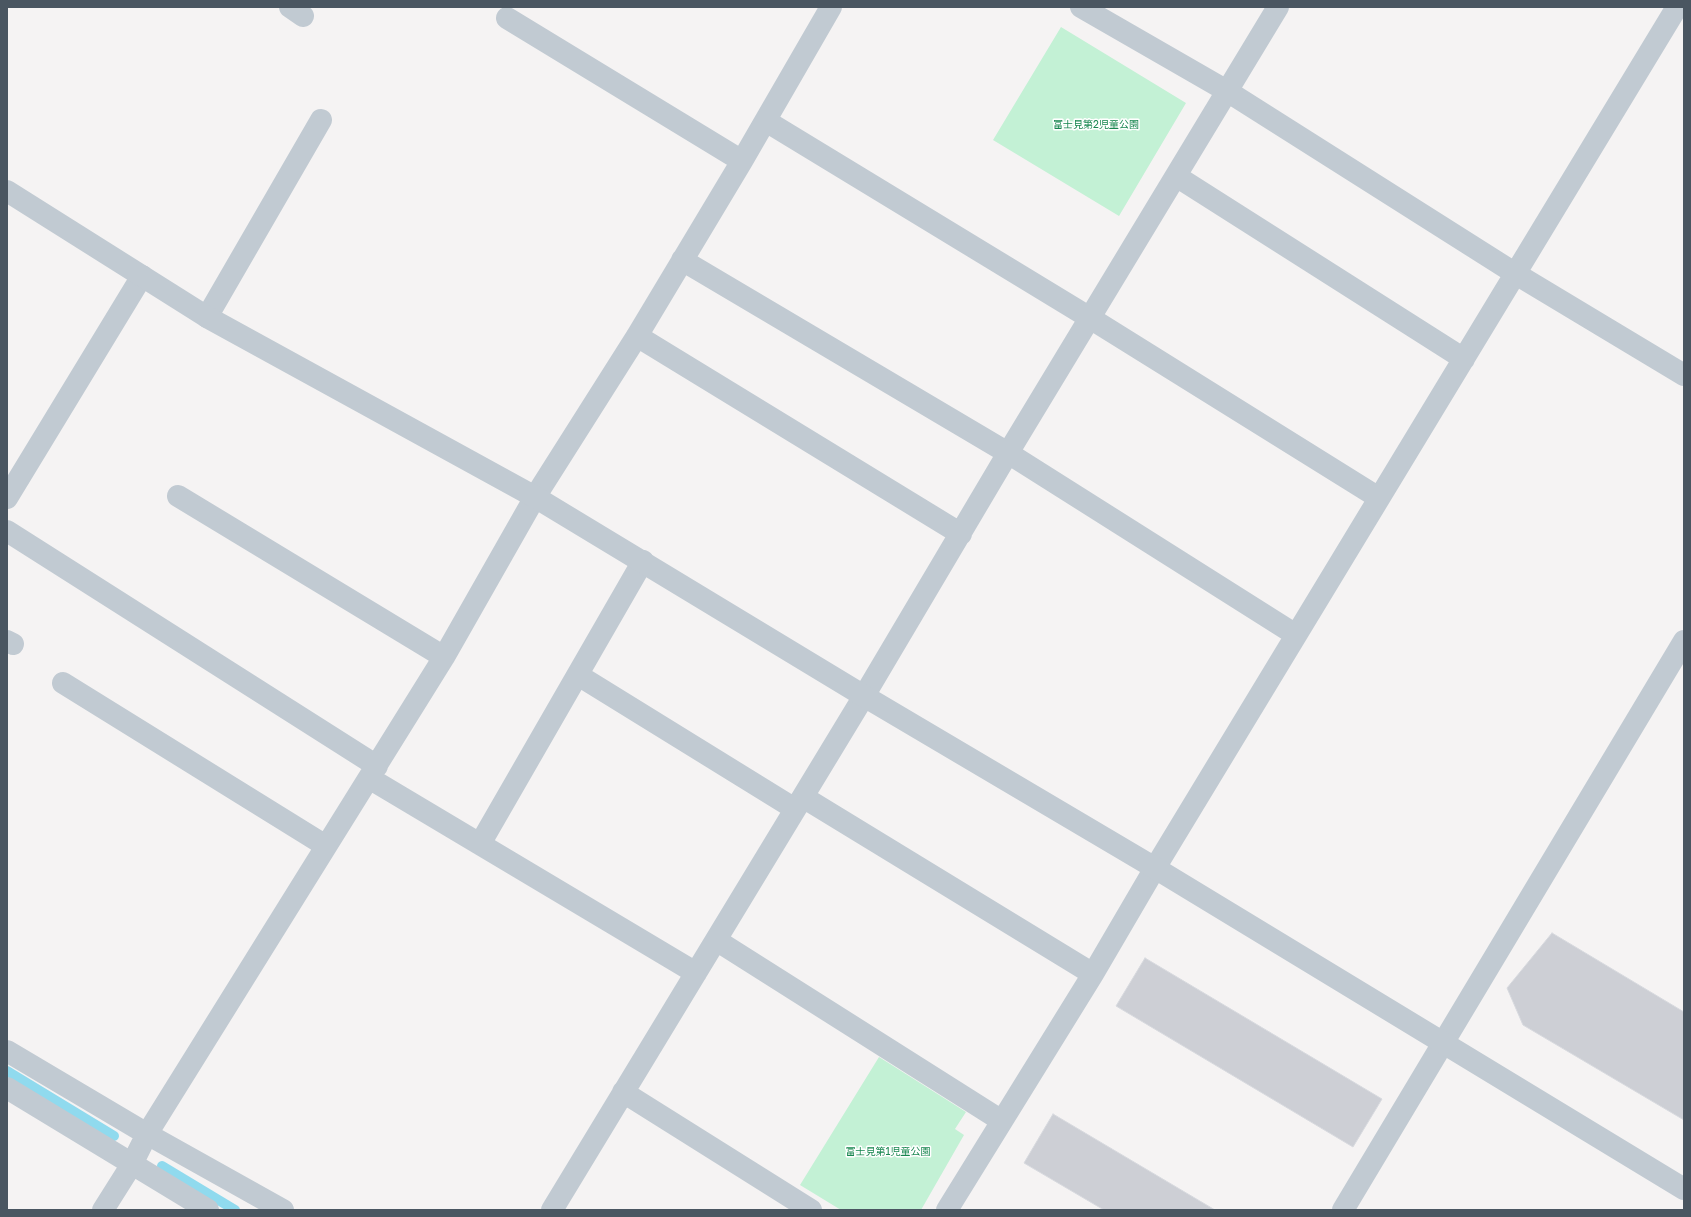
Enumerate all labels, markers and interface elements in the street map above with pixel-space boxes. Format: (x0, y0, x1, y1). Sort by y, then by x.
park label: 富士見第2児童公園 (1053, 119, 1139, 131)
park label: 富士見第1児童公園 (846, 1146, 930, 1158)

